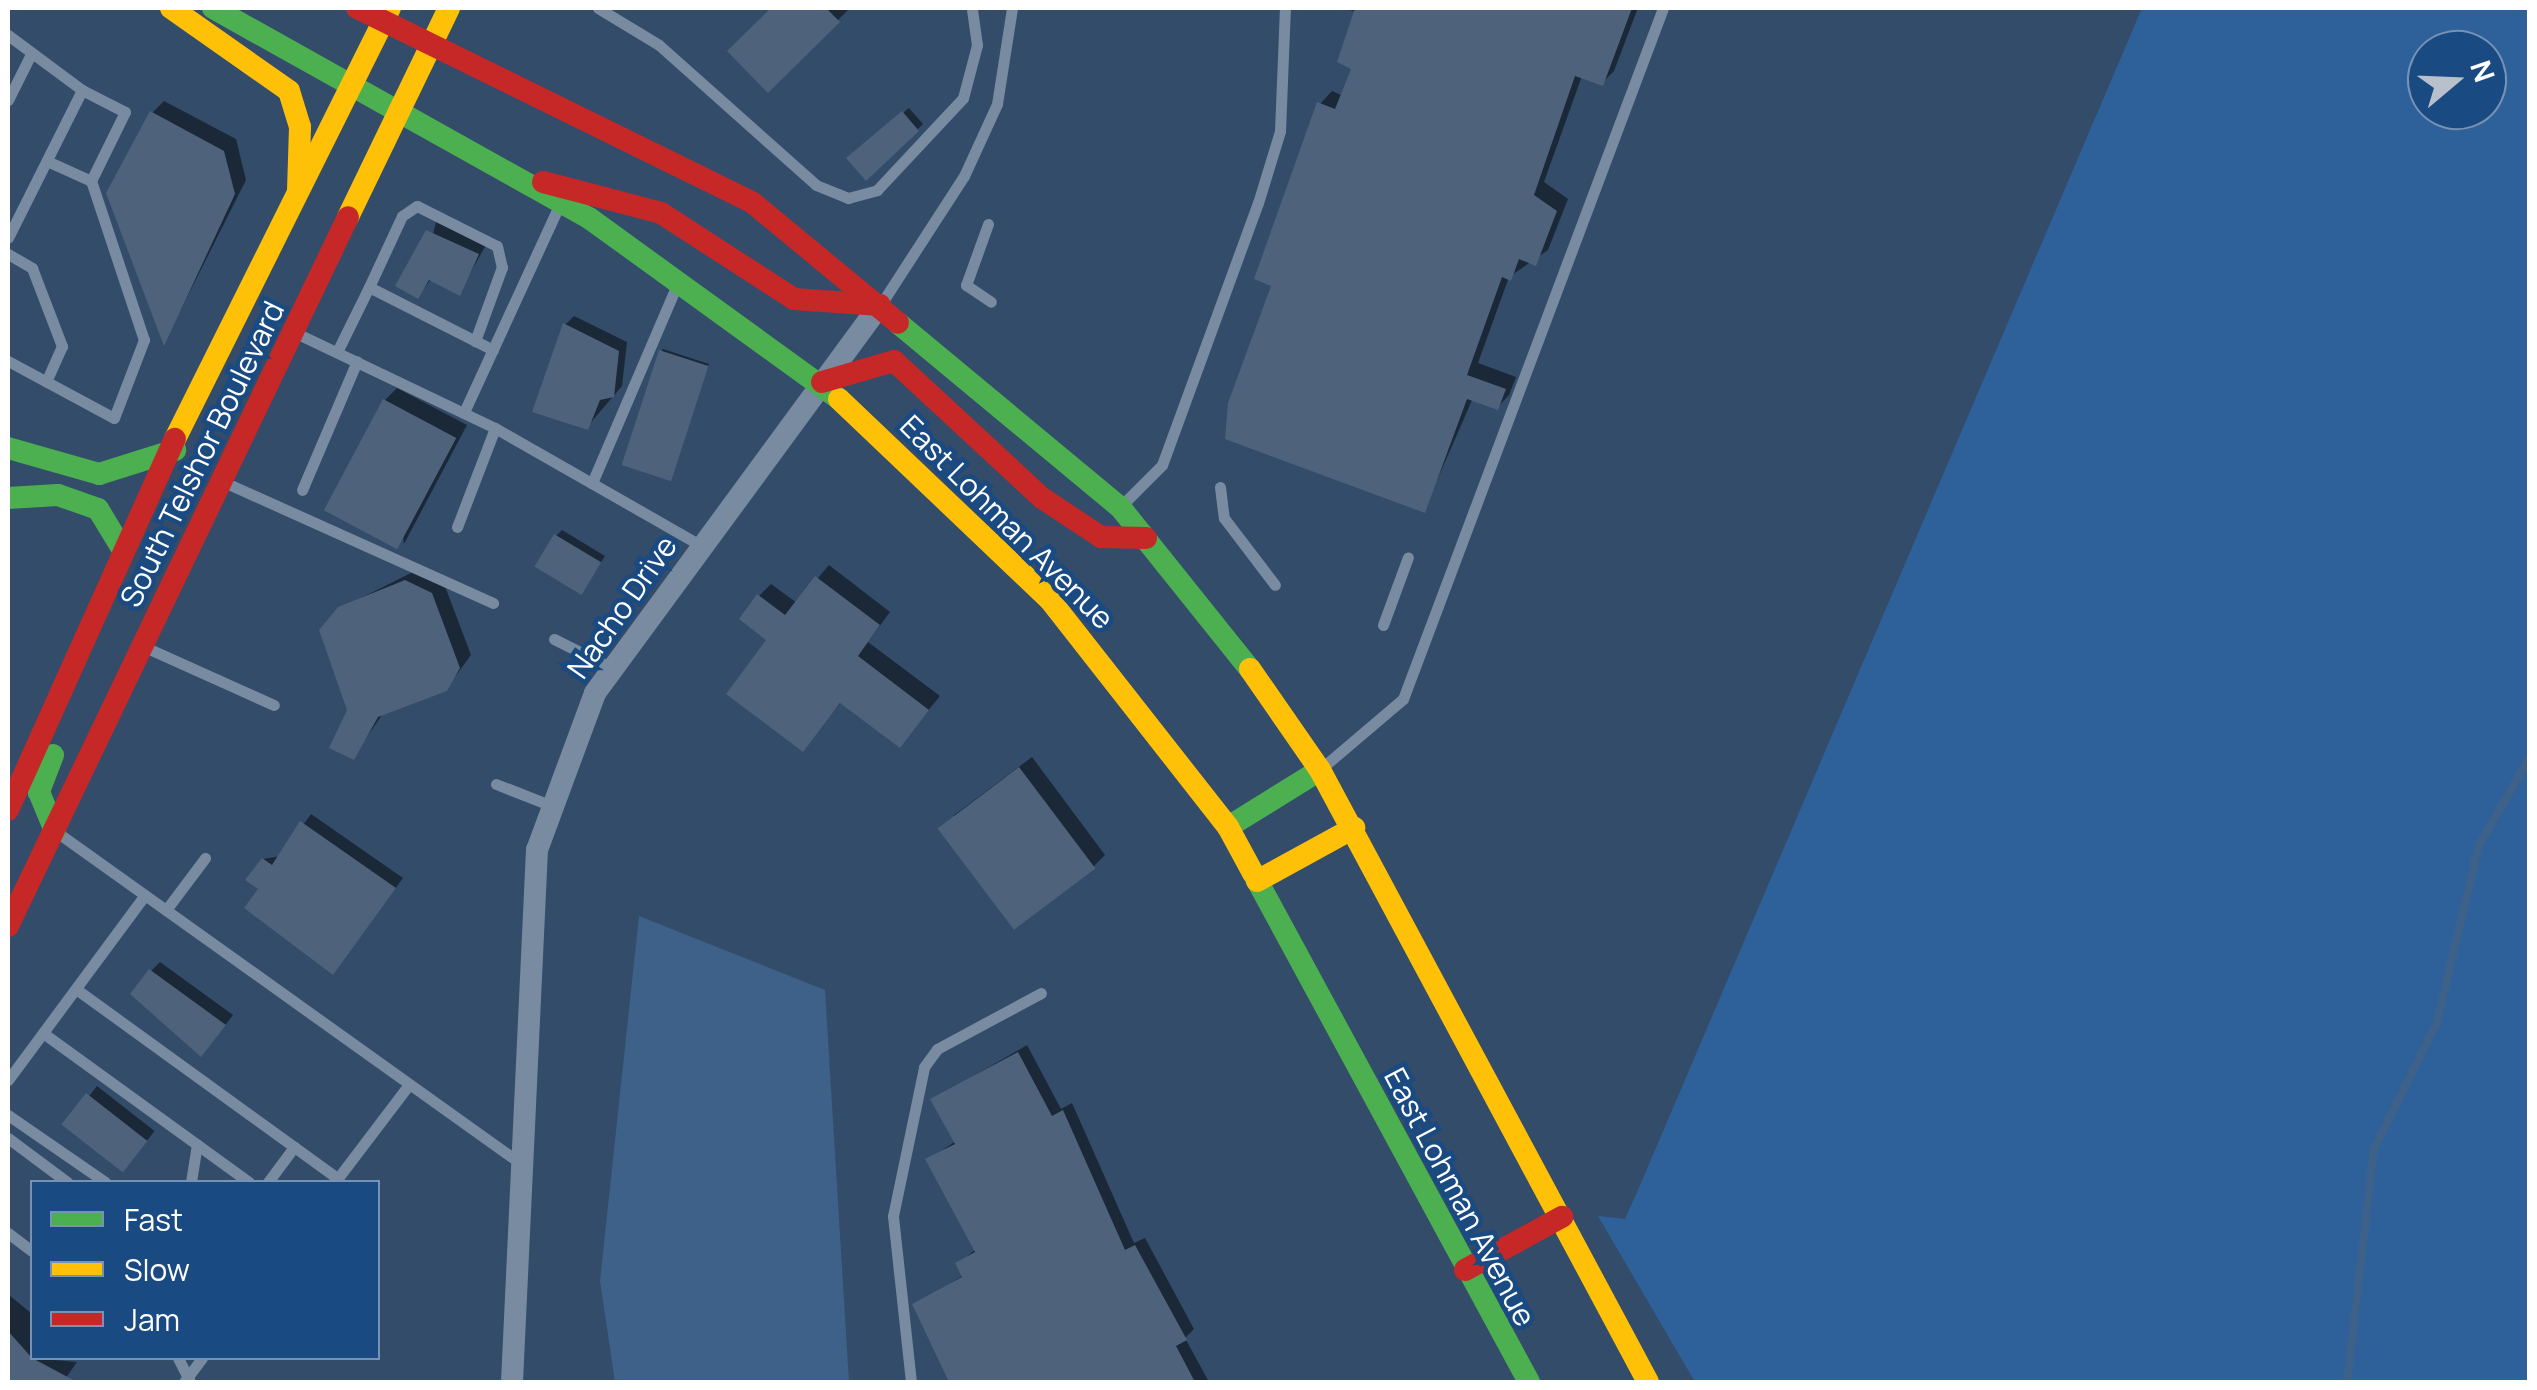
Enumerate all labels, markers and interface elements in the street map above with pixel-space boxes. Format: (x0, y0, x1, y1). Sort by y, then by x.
north arrow (2407, 30, 2507, 130)
text: N (2462, 55, 2505, 87)
street label: South Telshor Boulevard (112, 295, 292, 613)
street label: East Lohman Avenue (893, 408, 1121, 636)
street label: Nacho Drive (560, 529, 684, 685)
street label: East Lohman Avenue (1377, 1062, 1543, 1332)
legend (30, 1180, 380, 1360)
text: Fast (124, 1199, 183, 1240)
text: Slow (124, 1249, 190, 1290)
text: Jam (124, 1299, 180, 1340)

